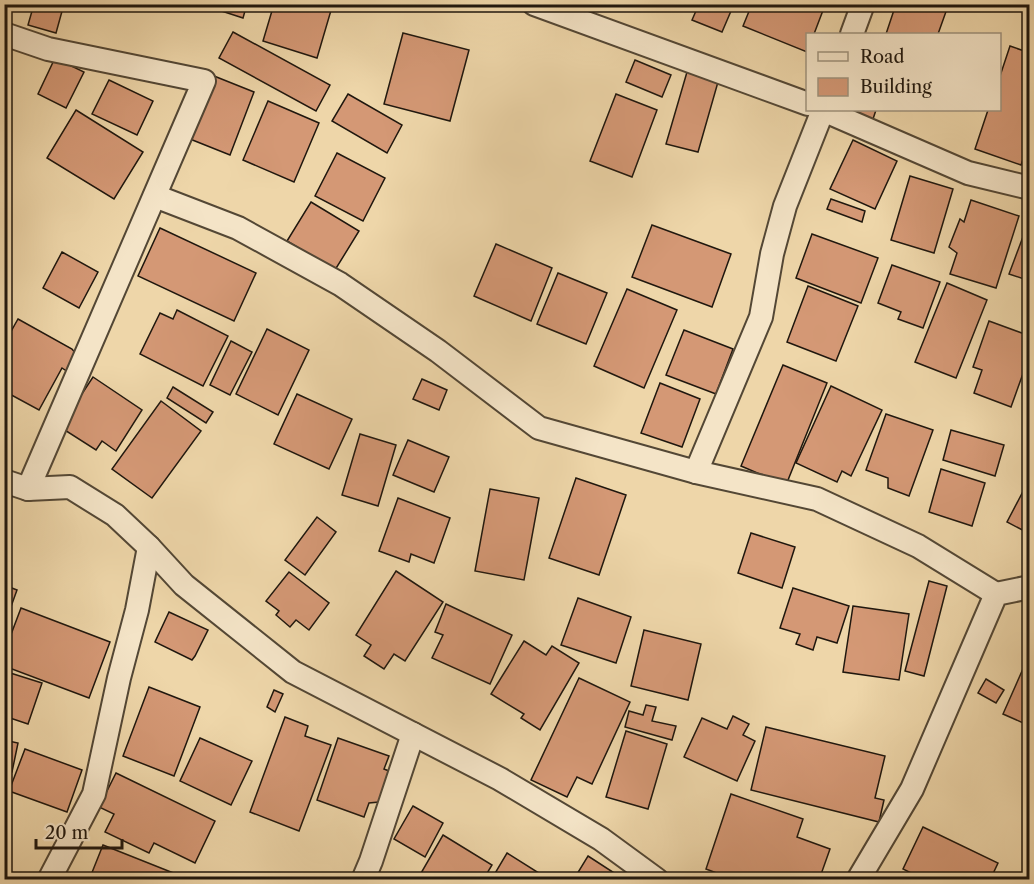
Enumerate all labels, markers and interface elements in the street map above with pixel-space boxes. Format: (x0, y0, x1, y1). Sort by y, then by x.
legend (806, 33, 1001, 111)
text: Road (860, 46, 905, 68)
text: Building (860, 76, 932, 98)
scale bar (36, 812, 122, 850)
text: 20 m (45, 822, 89, 844)

